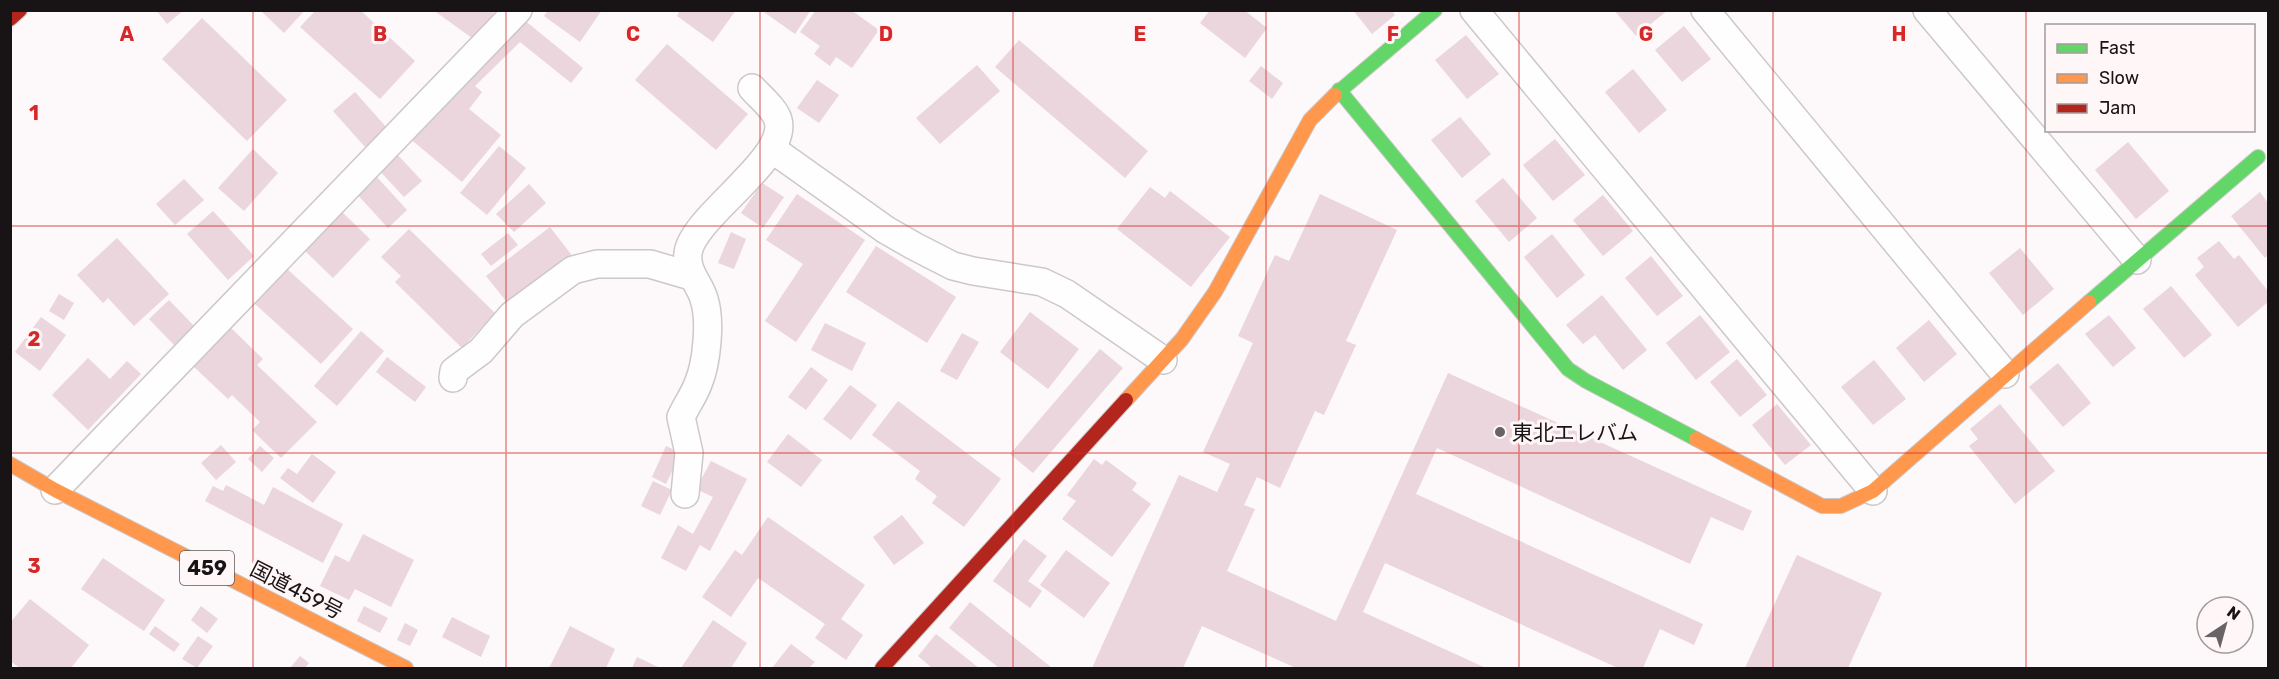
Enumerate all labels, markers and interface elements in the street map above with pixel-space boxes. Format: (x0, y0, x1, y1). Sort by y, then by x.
text: A (120, 22, 135, 46)
text: B (373, 22, 387, 46)
text: C (626, 22, 640, 46)
text: D (879, 22, 893, 46)
text: E (1134, 22, 1146, 46)
text: F (1387, 22, 1399, 46)
text: G (1639, 22, 1653, 46)
text: H (1892, 22, 1906, 46)
legend (2045, 24, 2255, 132)
text: Fast (2099, 37, 2135, 59)
text: Slow (2099, 67, 2139, 89)
text: Jam (2099, 97, 2136, 119)
text: 1 (29, 101, 39, 125)
text: 2 (28, 327, 41, 351)
place label: 東北エレバム (1512, 420, 1638, 445)
marker: 東北エレバム (1493, 425, 1507, 439)
road number: 459 (180, 551, 234, 585)
text: 3 (27, 554, 41, 578)
street label: 国道459号 (246, 556, 348, 624)
north arrow (2195, 595, 2255, 655)
text: N (2223, 602, 2244, 624)

